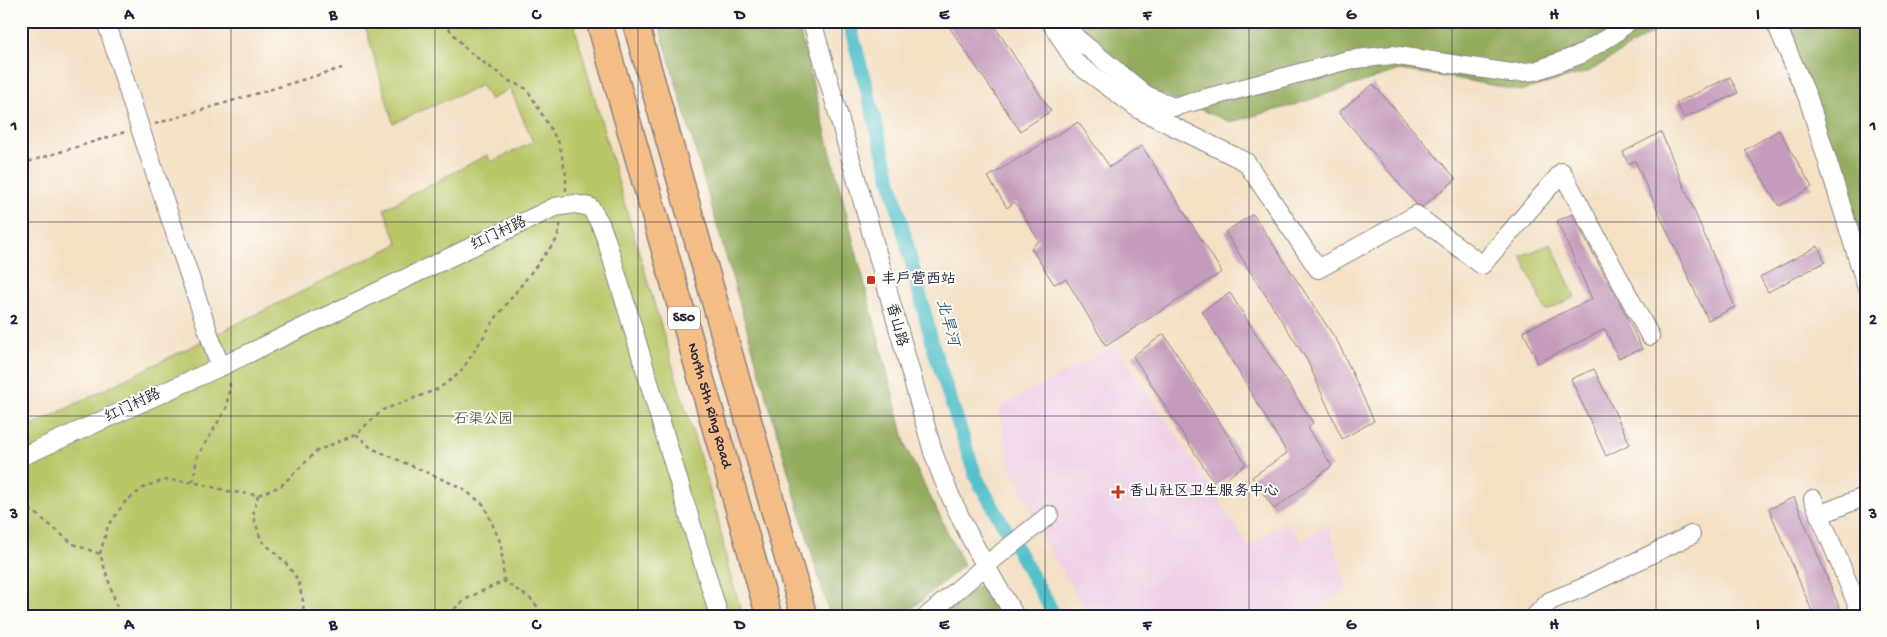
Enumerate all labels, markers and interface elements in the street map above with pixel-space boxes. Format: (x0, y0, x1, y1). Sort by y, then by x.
text: A (123, 7, 135, 26)
text: B (328, 7, 338, 26)
text: C (531, 7, 542, 26)
text: D (733, 7, 746, 26)
text: E (939, 7, 950, 26)
text: F (1142, 7, 1153, 26)
text: G (1346, 7, 1357, 26)
text: H (1549, 7, 1559, 26)
text: I (1756, 7, 1760, 26)
text: 1 (10, 118, 17, 137)
text: 1 (1869, 118, 1876, 137)
street label: 红门村路 (468, 212, 530, 255)
place label: 丰户营西站 (881, 271, 956, 289)
marker: 丰户营西站 (865, 274, 877, 286)
water label: 北旱河 (931, 297, 963, 352)
street label: 香山路 (881, 301, 911, 349)
road number: S50 (668, 306, 700, 330)
text: 2 (10, 312, 18, 331)
text: 2 (1869, 312, 1877, 331)
street label: North 5th Ring Road (682, 341, 736, 471)
street label: 红门村路 (102, 384, 164, 427)
park label: 石渠公园 (453, 411, 513, 429)
place label: 香山社区卫生服务中心 (1129, 483, 1279, 501)
marker: 香山社区卫生服务中心 (1111, 485, 1125, 499)
text: 3 (9, 506, 18, 525)
text: 3 (1868, 506, 1877, 525)
text: A (123, 617, 135, 636)
text: B (328, 617, 338, 636)
text: C (531, 617, 542, 636)
text: D (733, 617, 746, 636)
text: E (939, 617, 950, 636)
text: F (1142, 617, 1153, 636)
text: G (1346, 617, 1357, 636)
text: H (1549, 617, 1559, 636)
text: I (1756, 617, 1760, 636)

